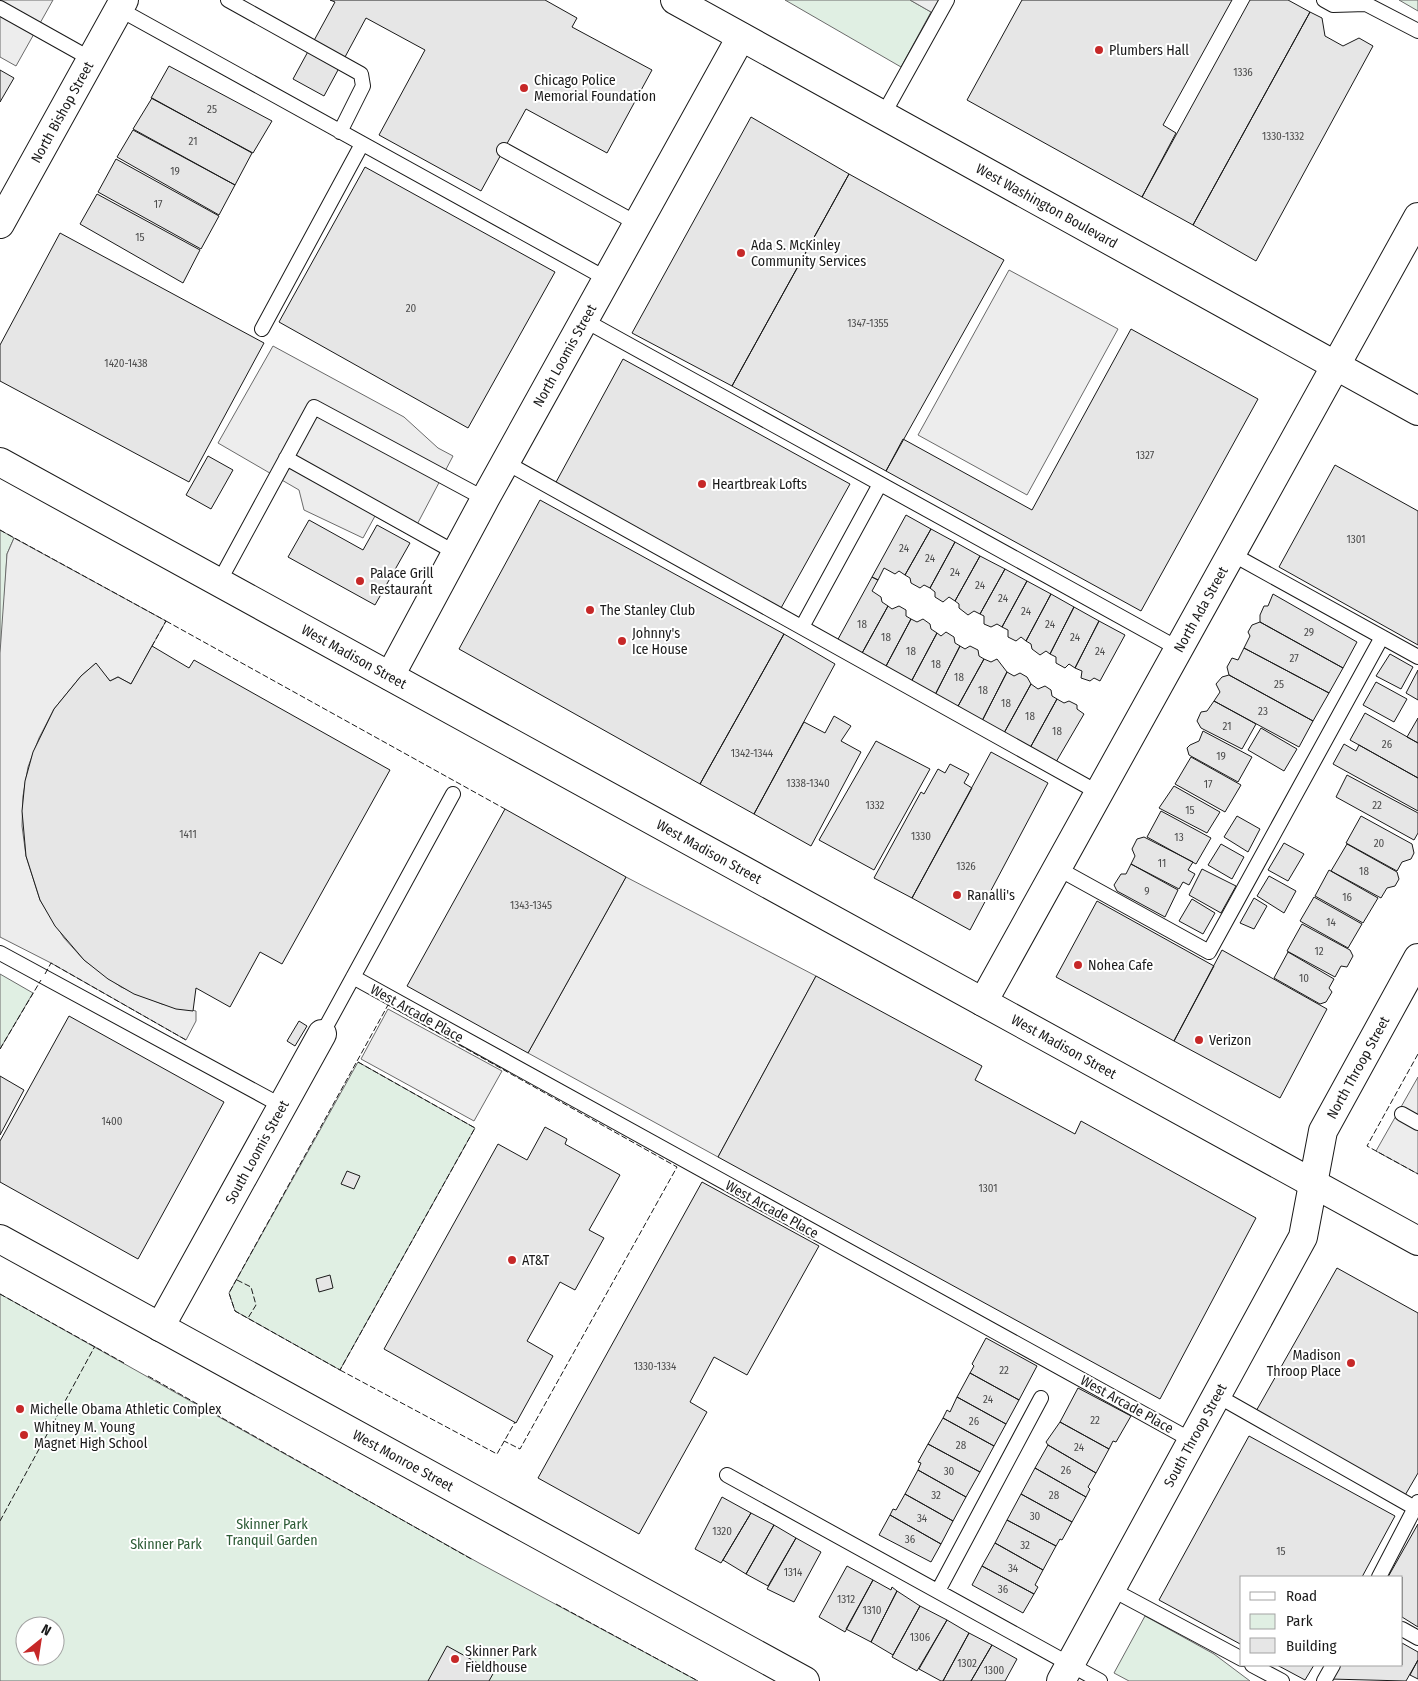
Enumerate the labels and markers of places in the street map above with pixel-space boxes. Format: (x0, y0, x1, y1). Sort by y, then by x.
place label: Plumbers Hall (1109, 42, 1189, 59)
marker: Plumbers Hall (1093, 44, 1105, 56)
place label: Chicago Police Memorial Foundation (534, 72, 656, 105)
marker: Chicago Police Memorial Foundation (518, 82, 530, 94)
place label: Ada S. McKinley Community Services (751, 237, 866, 270)
marker: Ada S. McKinley Community Services (735, 247, 747, 259)
place label: Heartbreak Lofts (712, 476, 807, 493)
marker: Heartbreak Lofts (696, 478, 708, 490)
place label: Palace Grill Restaurant (370, 565, 434, 598)
marker: Palace Grill Restaurant (354, 575, 366, 587)
place label: The Stanley Club (600, 602, 695, 619)
marker: The Stanley Club (584, 604, 596, 616)
place label: Johnny's Ice House (632, 625, 688, 658)
marker: Johnny's Ice House (616, 635, 628, 647)
place label: Ranalli's (967, 887, 1015, 904)
marker: Ranalli's (951, 889, 963, 901)
place label: Nohea Cafe (1088, 957, 1153, 974)
marker: Nohea Cafe (1072, 959, 1084, 971)
place label: Verizon (1209, 1032, 1251, 1049)
marker: Verizon (1193, 1034, 1205, 1046)
place label: AT&T (522, 1252, 550, 1269)
marker: AT&T (506, 1254, 518, 1266)
place label: Madison Throop Place (1267, 1347, 1341, 1380)
marker: Madison Throop Place (1345, 1357, 1357, 1369)
place label: Michelle Obama Athletic Complex (30, 1401, 222, 1418)
marker: Michelle Obama Athletic Complex (14, 1403, 26, 1415)
place label: Whitney M. Young Magnet High School (34, 1419, 148, 1452)
marker: Whitney M. Young Magnet High School (18, 1429, 30, 1441)
place label: Skinner Park Fieldhouse (465, 1643, 537, 1676)
marker: Skinner Park Fieldhouse (449, 1653, 461, 1665)

